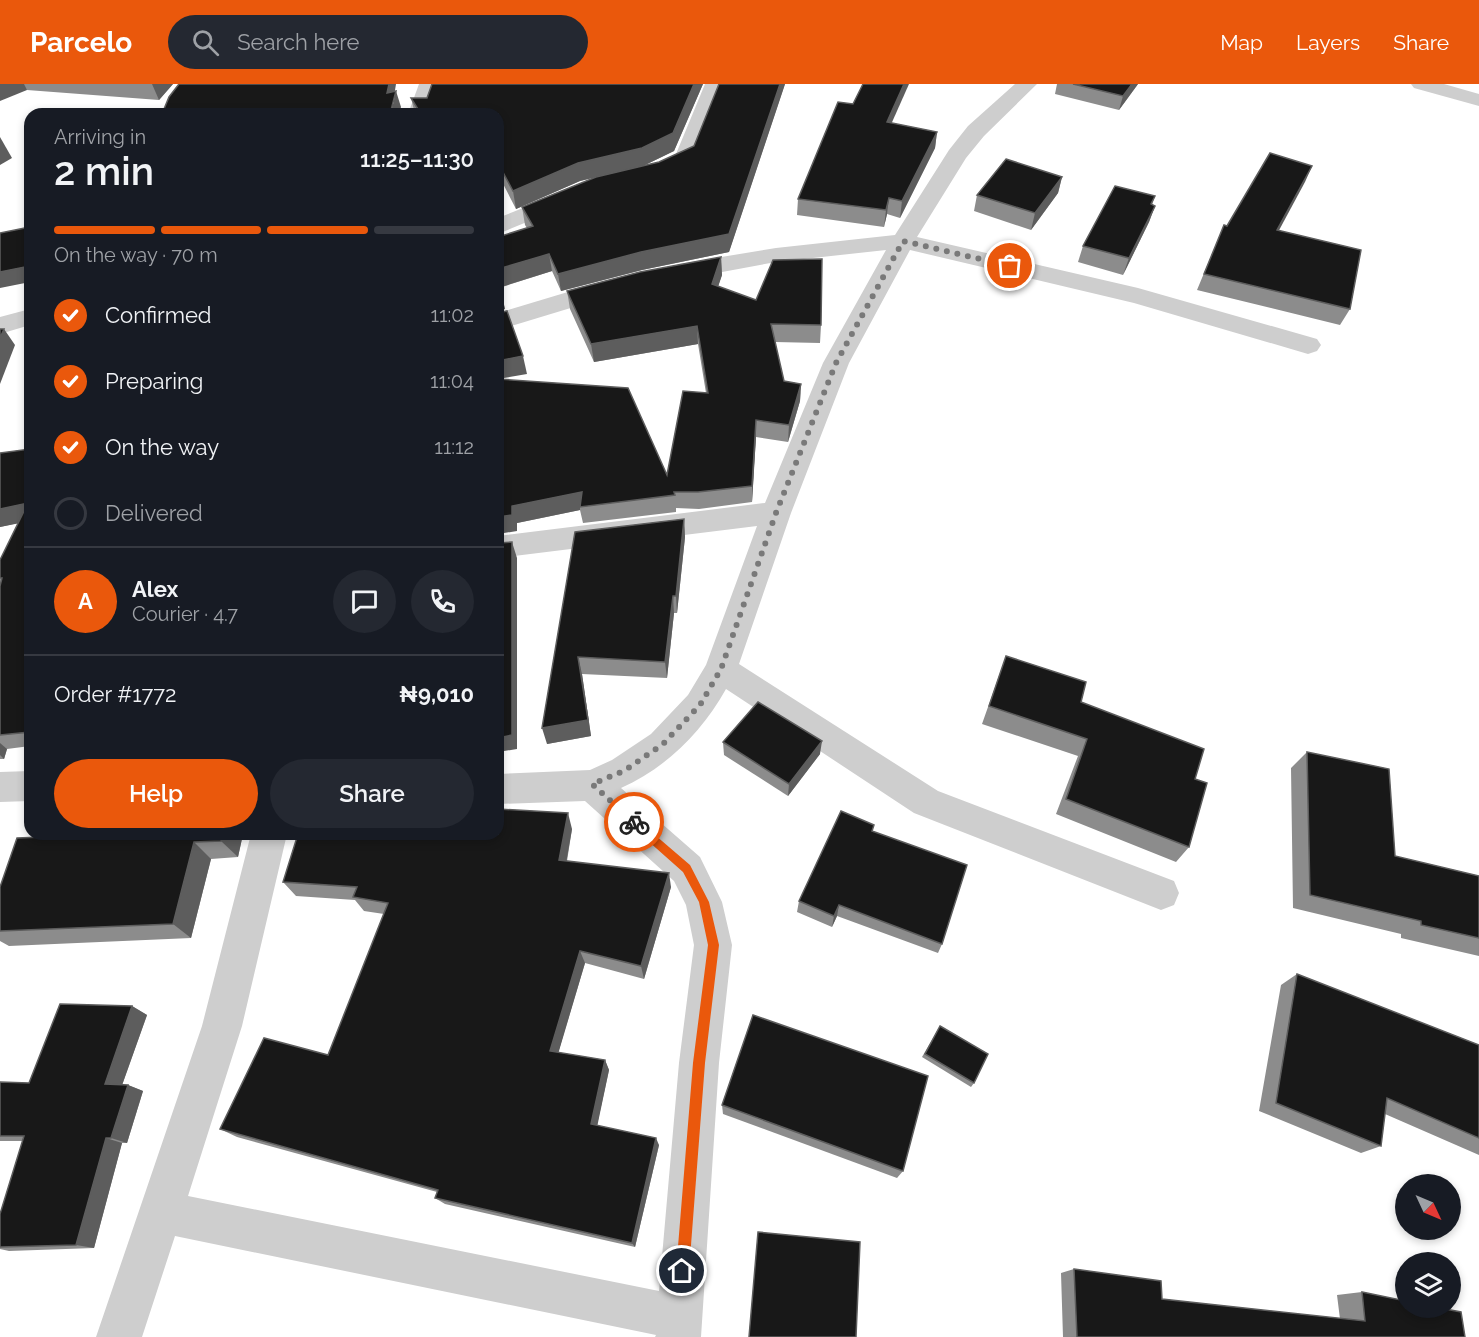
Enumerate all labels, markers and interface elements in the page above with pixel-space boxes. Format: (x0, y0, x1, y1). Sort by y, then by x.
search box (168, 15, 588, 69)
text: Parcelo (30, 26, 132, 59)
icon: search (189, 26, 222, 59)
text: Search here (237, 29, 359, 55)
text: Map (1220, 30, 1263, 55)
text: Layers (1296, 30, 1360, 55)
text: Share (1393, 30, 1449, 55)
text: Arriving in (54, 125, 146, 149)
text: 11:25–11:30 (360, 146, 474, 172)
text: 2 min (54, 148, 154, 194)
pin (984, 240, 1035, 291)
text: On the way · 70 m (54, 243, 218, 267)
icon: bag (993, 249, 1026, 282)
icon: check (54, 299, 87, 332)
text: Confirmed (105, 302, 212, 328)
text: 11:02 (430, 303, 474, 327)
icon: check (54, 365, 87, 398)
text: Preparing (105, 368, 203, 394)
text: 11:04 (430, 369, 474, 393)
icon: check (54, 431, 87, 464)
text: On the way (105, 434, 219, 460)
text: 11:12 (434, 435, 474, 459)
text: Delivered (105, 500, 203, 526)
button: chat (333, 570, 396, 633)
button: phone (411, 570, 474, 633)
text: Alex (132, 576, 178, 602)
text: A (78, 588, 93, 614)
text: Courier · 4.7 (132, 602, 238, 626)
text: Order #1772 (54, 681, 177, 707)
text: ₦9,010 (399, 681, 474, 707)
button: Help (54, 759, 258, 828)
button: Share (270, 759, 474, 828)
courier (604, 792, 664, 852)
icon: bike (618, 806, 651, 839)
north arrow (1395, 1174, 1461, 1240)
map controls (1395, 1174, 1461, 1318)
pin (656, 1245, 707, 1296)
button: layers (1395, 1252, 1461, 1318)
icon: home (665, 1254, 698, 1287)

